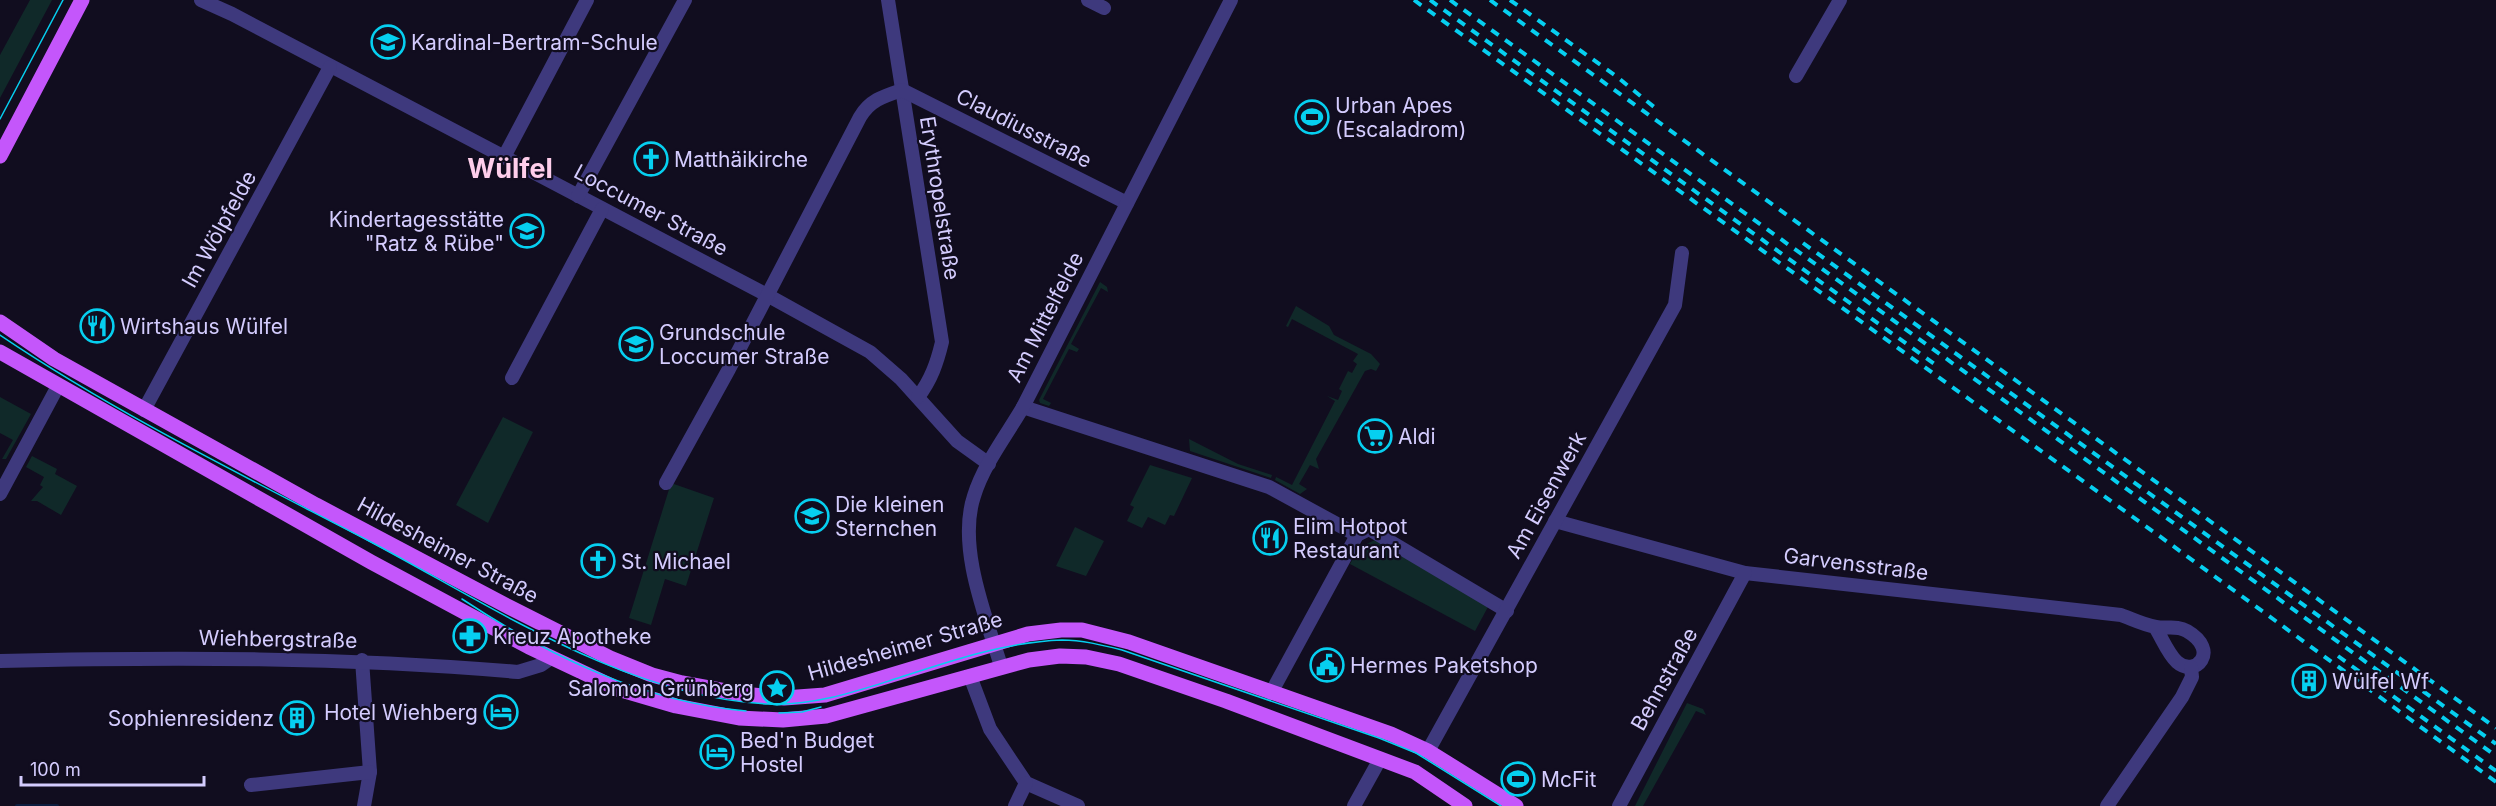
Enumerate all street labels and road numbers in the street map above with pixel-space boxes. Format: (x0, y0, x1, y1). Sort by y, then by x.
street label: Claudiusstraße (952, 83, 1096, 173)
street label: Erythropelstraße (915, 114, 965, 282)
street label: Loccumer Straße (570, 159, 732, 261)
street label: Im Wölpfelde (177, 166, 261, 292)
street label: Am Mittelfelde (1001, 248, 1089, 386)
street label: Am Eisenwerk (1501, 427, 1591, 563)
street label: Hildesheimer Straße (353, 492, 543, 608)
street label: Garvensstraße (1782, 543, 1930, 585)
street label: Hildesheimer Straße (805, 606, 1005, 686)
street label: Behnstraße (1626, 623, 1702, 735)
street label: Wiehbergstraße (198, 625, 358, 653)

